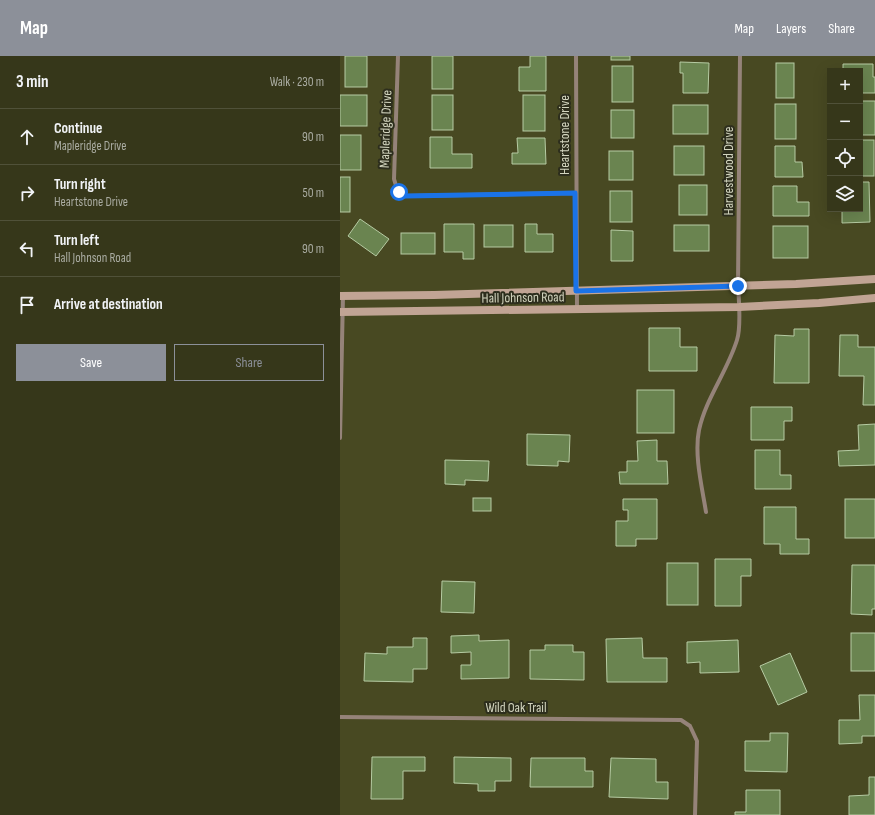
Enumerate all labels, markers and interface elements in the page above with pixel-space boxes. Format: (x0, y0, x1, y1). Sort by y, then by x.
text: Map (20, 17, 48, 40)
text: Map (734, 20, 754, 37)
text: Layers (776, 20, 806, 37)
text: Share (828, 20, 855, 37)
map controls (827, 68, 863, 212)
button: + (827, 68, 863, 104)
text: 3 min (16, 72, 49, 92)
text: Walk · 230 m (270, 74, 324, 90)
street label: Mapleridge Drive (376, 90, 395, 168)
street label: Heartstone Drive (556, 95, 573, 175)
button: − (827, 104, 863, 140)
text: Continue (54, 119, 103, 138)
icon: ahead (16, 126, 38, 148)
street label: Harvestwood Drive (720, 127, 737, 215)
text: 90 m (302, 129, 324, 145)
text: Mapleridge Drive (54, 138, 126, 154)
button: locate (827, 140, 863, 176)
text: Turn right (54, 175, 106, 194)
button: layers (827, 176, 863, 212)
icon: right (16, 182, 38, 204)
route start (390, 183, 408, 201)
text: 50 m (303, 185, 324, 201)
text: Heartstone Drive (54, 194, 128, 210)
text: Turn left (54, 231, 99, 250)
icon: left (16, 238, 38, 260)
text: 90 m (302, 241, 324, 257)
text: Hall Johnson Road (54, 250, 131, 266)
route end (729, 277, 747, 295)
street label: Hall Johnson Road (481, 288, 565, 307)
icon: arrive (16, 294, 38, 316)
text: Arrive at destination (54, 295, 163, 314)
button: Save (16, 344, 166, 381)
button: Share (174, 344, 324, 381)
street label: Wild Oak Trail (485, 699, 547, 716)

